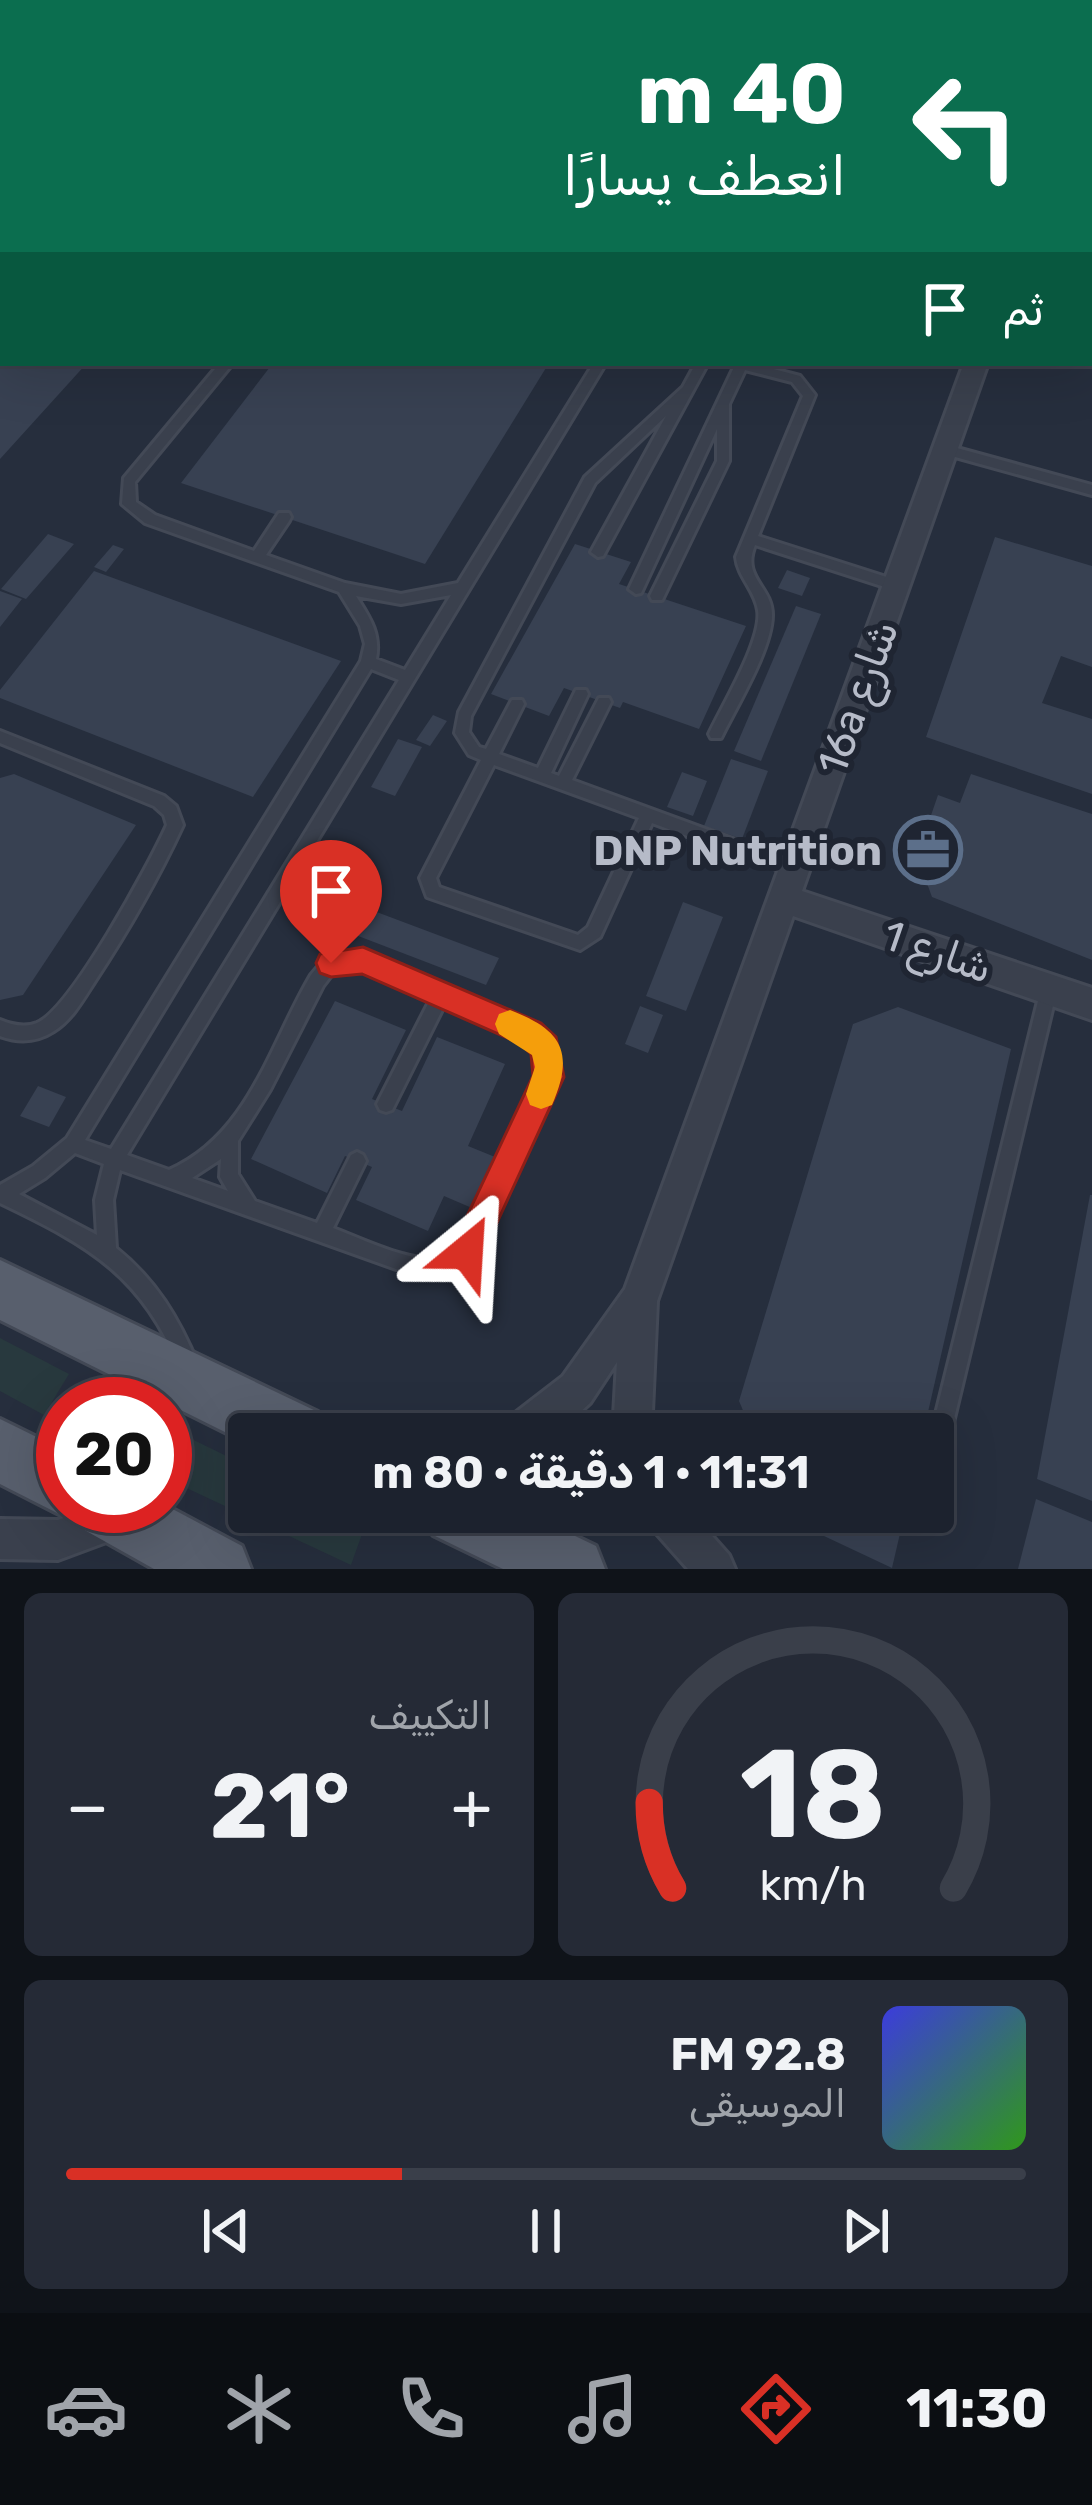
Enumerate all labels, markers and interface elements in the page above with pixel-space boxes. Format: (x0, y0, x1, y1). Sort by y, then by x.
text: 40 m (637, 44, 846, 144)
icon: left (888, 48, 1044, 204)
text: انعطف يسارًا (563, 145, 846, 209)
icon: arrive (912, 276, 978, 342)
text: ثم (1002, 283, 1044, 336)
street label: 16a شارع (807, 613, 913, 783)
office icon: DNP Nutrition (893, 815, 963, 885)
place label: DNP Nutrition (593, 826, 882, 876)
pin (280, 840, 382, 963)
icon: arrive (298, 858, 364, 924)
street label: شارع 1 (875, 910, 999, 998)
position arrow (404, 1189, 530, 1315)
speed limit sign: 20 (36, 1377, 192, 1533)
text: 11:31 · 1 دقيقة · 80 m (372, 1446, 810, 1499)
text: التكييف (368, 1693, 492, 1739)
text: 18 (740, 1720, 886, 1868)
text: 21° (210, 1753, 350, 1860)
text: − (66, 1767, 109, 1846)
text: + (451, 1767, 492, 1846)
text: km/h (759, 1859, 867, 1910)
text: 92.8 FM (670, 2028, 846, 2081)
text: الموسيقى (689, 2081, 846, 2127)
icon: previous (193, 2198, 259, 2264)
icon: pause (513, 2198, 579, 2264)
icon: next (833, 2198, 899, 2264)
icon: car (44, 2367, 128, 2451)
icon: climate (217, 2367, 301, 2451)
icon: phone (389, 2367, 473, 2451)
icon: music (561, 2367, 645, 2451)
icon: directions (734, 2367, 818, 2451)
text: 11:30 (906, 2377, 1048, 2441)

